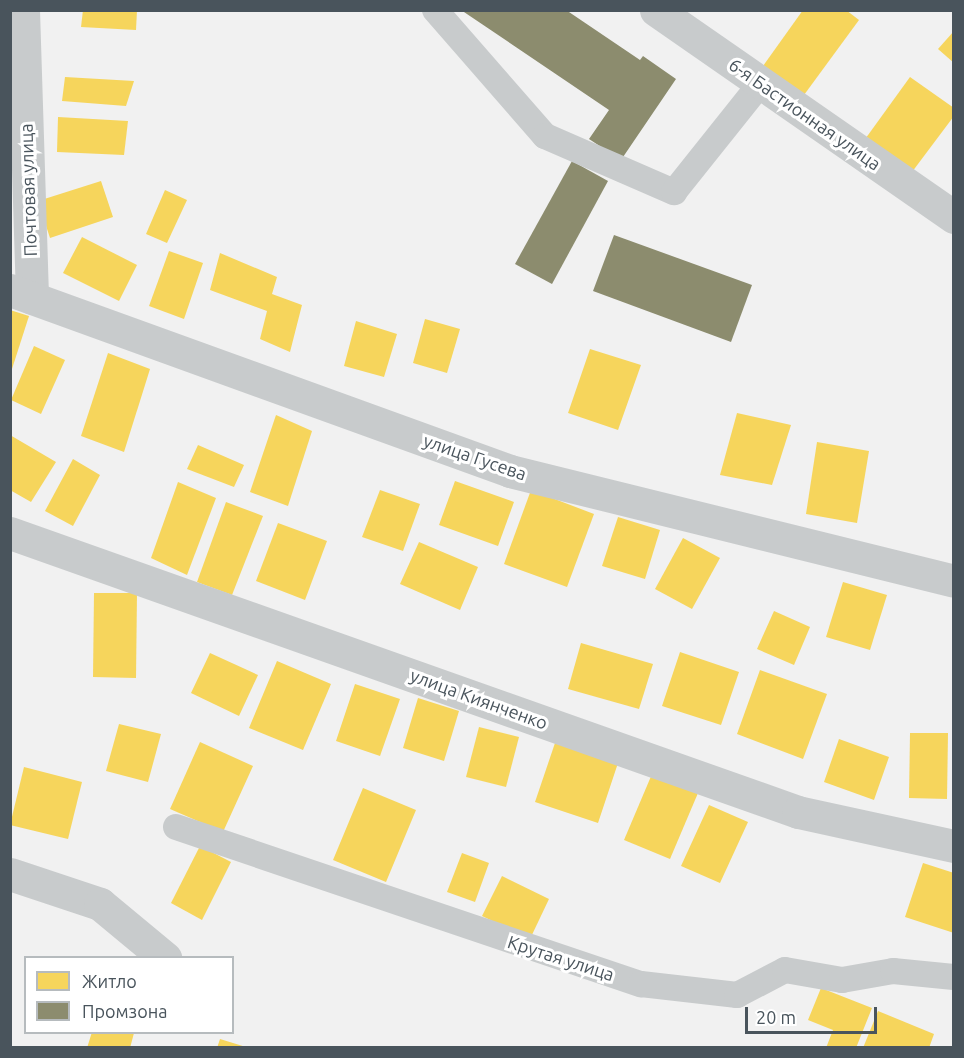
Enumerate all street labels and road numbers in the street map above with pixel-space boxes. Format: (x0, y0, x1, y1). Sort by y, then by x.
street label: 6-я Бастионная улица (725, 53, 885, 175)
street label: Почтовая улица (15, 123, 41, 257)
street label: улица Гусева (421, 429, 529, 485)
street label: улица Киянченко (407, 664, 551, 734)
street label: Крутая улица (505, 931, 617, 985)

